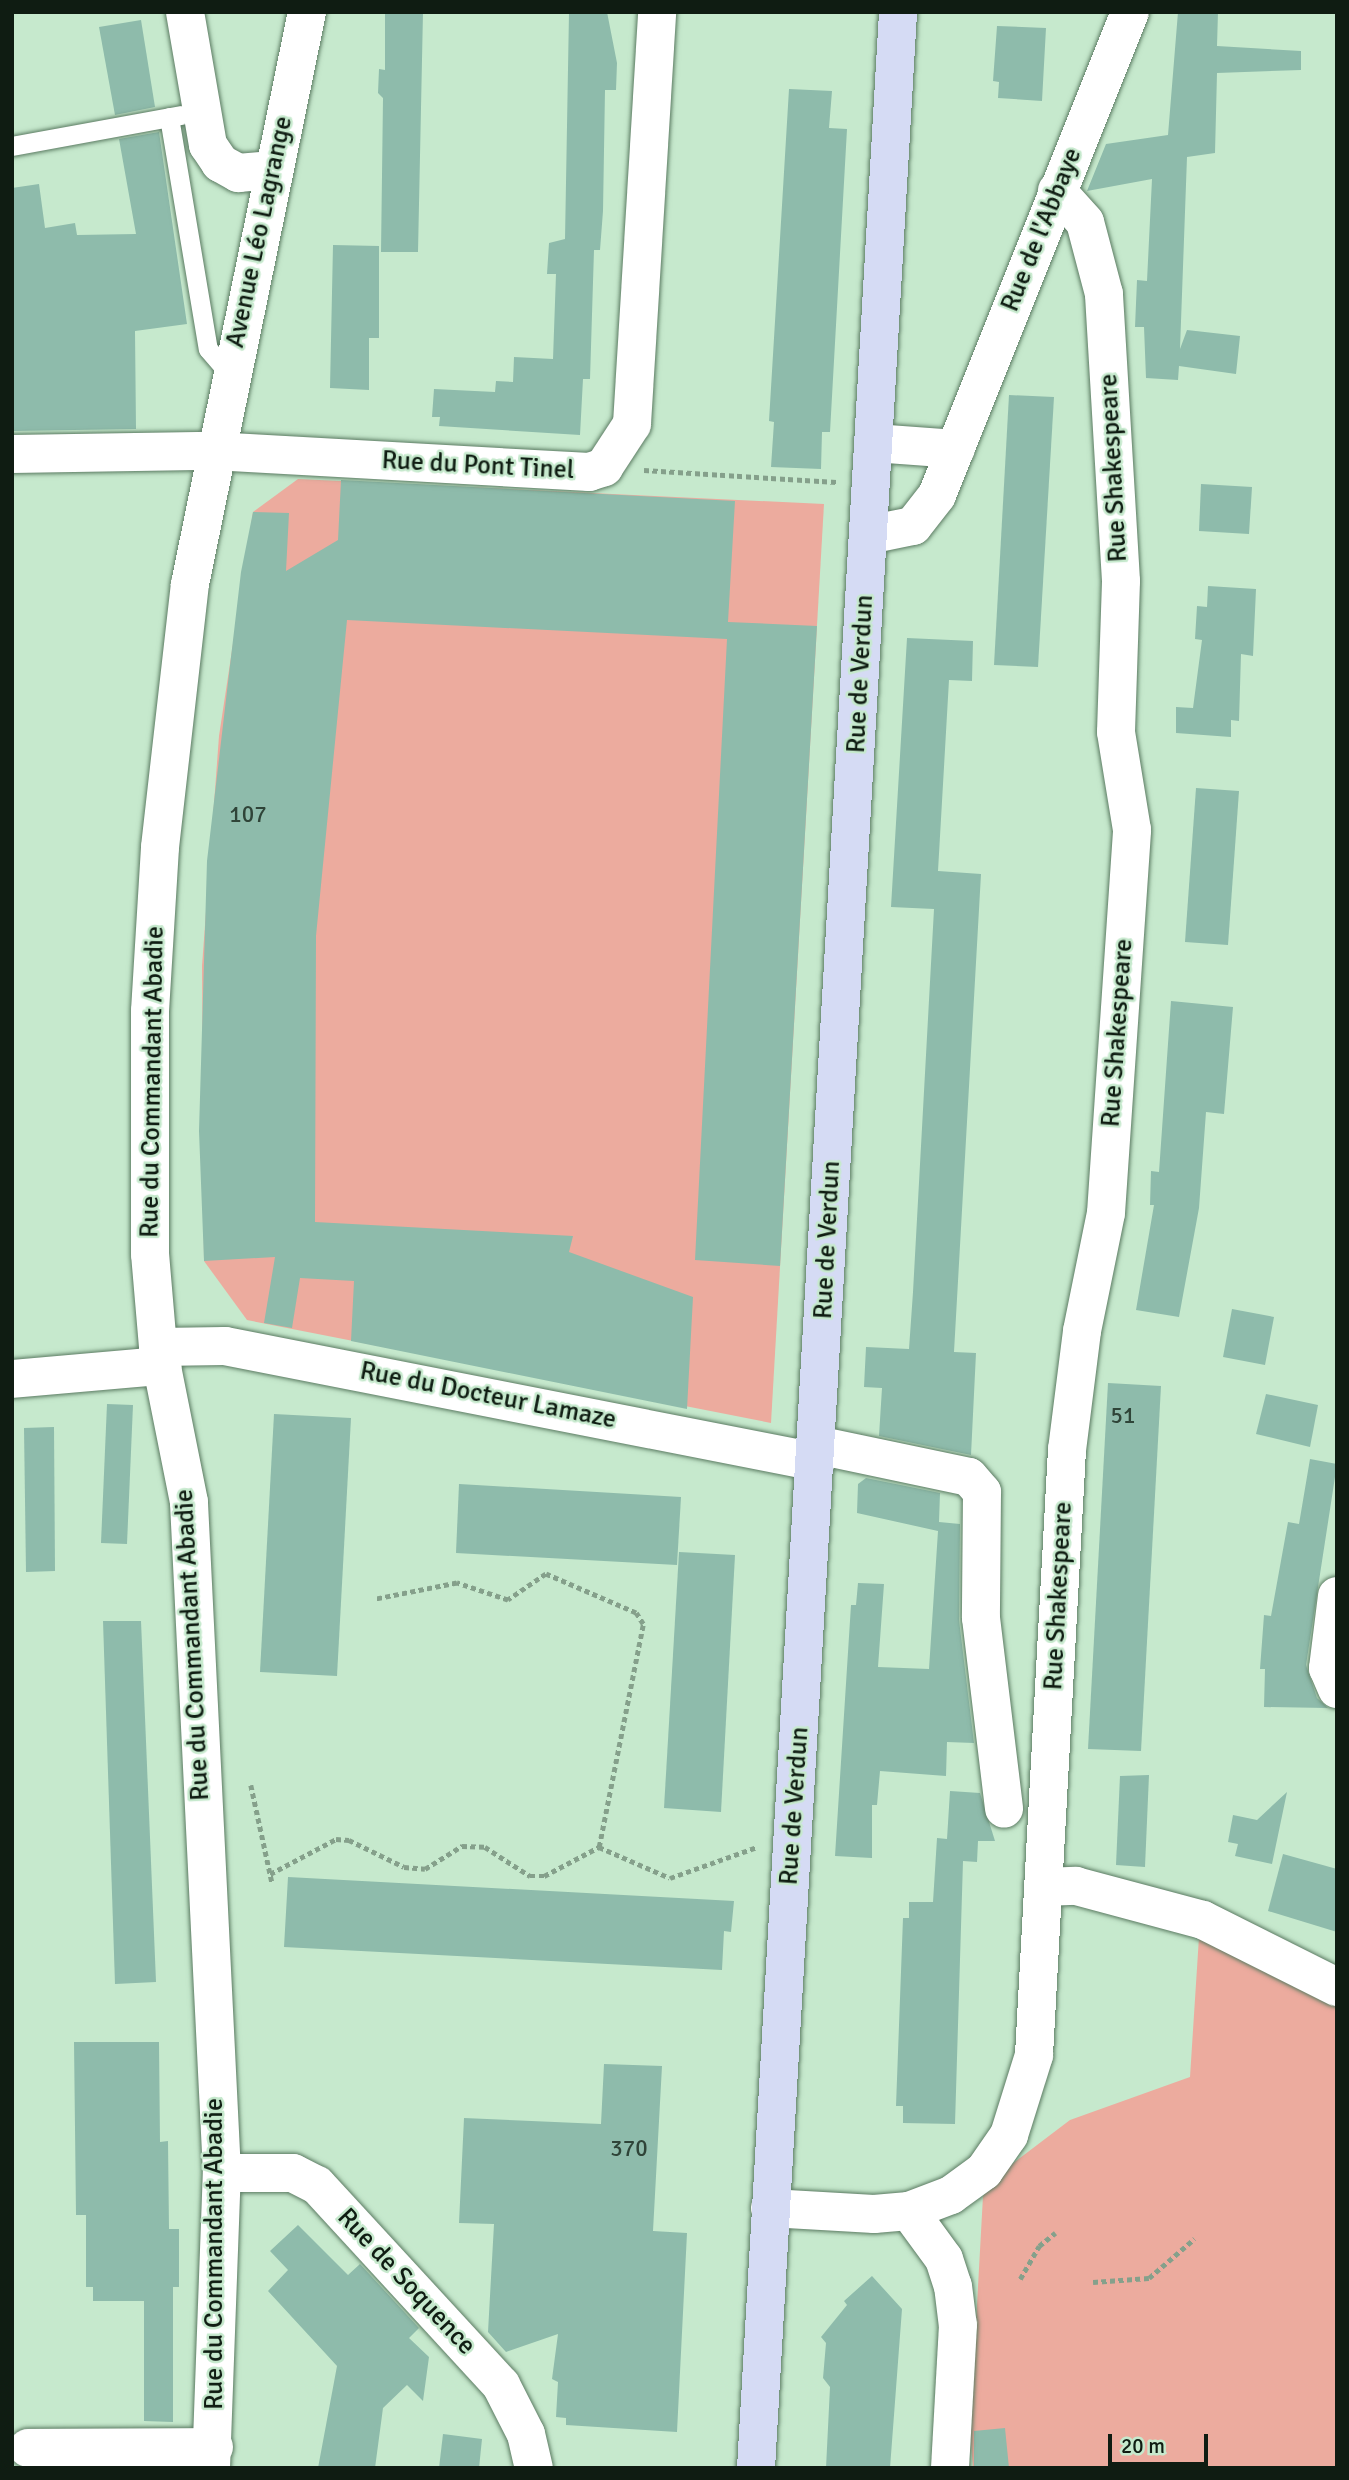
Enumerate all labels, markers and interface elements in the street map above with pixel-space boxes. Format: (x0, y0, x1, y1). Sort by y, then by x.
street label: Avenue Léo Lagrange (220, 113, 300, 351)
street label: Rue de l'Abbaye (995, 144, 1089, 316)
street label: Rue Shakespeare (1093, 373, 1135, 563)
street label: Rue du Pont Tinel (381, 445, 575, 487)
street label: Rue de Verdun (841, 594, 881, 754)
house number: 107 (229, 801, 267, 829)
street label: Rue du Commandant Abadie (135, 926, 171, 1238)
street label: Rue Shakespeare (1096, 938, 1140, 1128)
street label: Rue de Verdun (808, 1160, 848, 1320)
street label: Rue du Docteur Lamaze (357, 1356, 619, 1436)
house number: 51 (1111, 1402, 1135, 1430)
street label: Rue du Commandant Abadie (169, 1488, 217, 1802)
street label: Rue Shakespeare (1038, 1501, 1080, 1691)
street label: Rue de Verdun (774, 1726, 816, 1886)
street label: Rue du Commandant Abadie (199, 2098, 231, 2410)
house number: 370 (610, 2135, 648, 2163)
street label: Rue de Soquence (330, 2202, 482, 2362)
scale bar (1111, 2420, 1211, 2464)
text: 20 m (1121, 2433, 1165, 2459)

